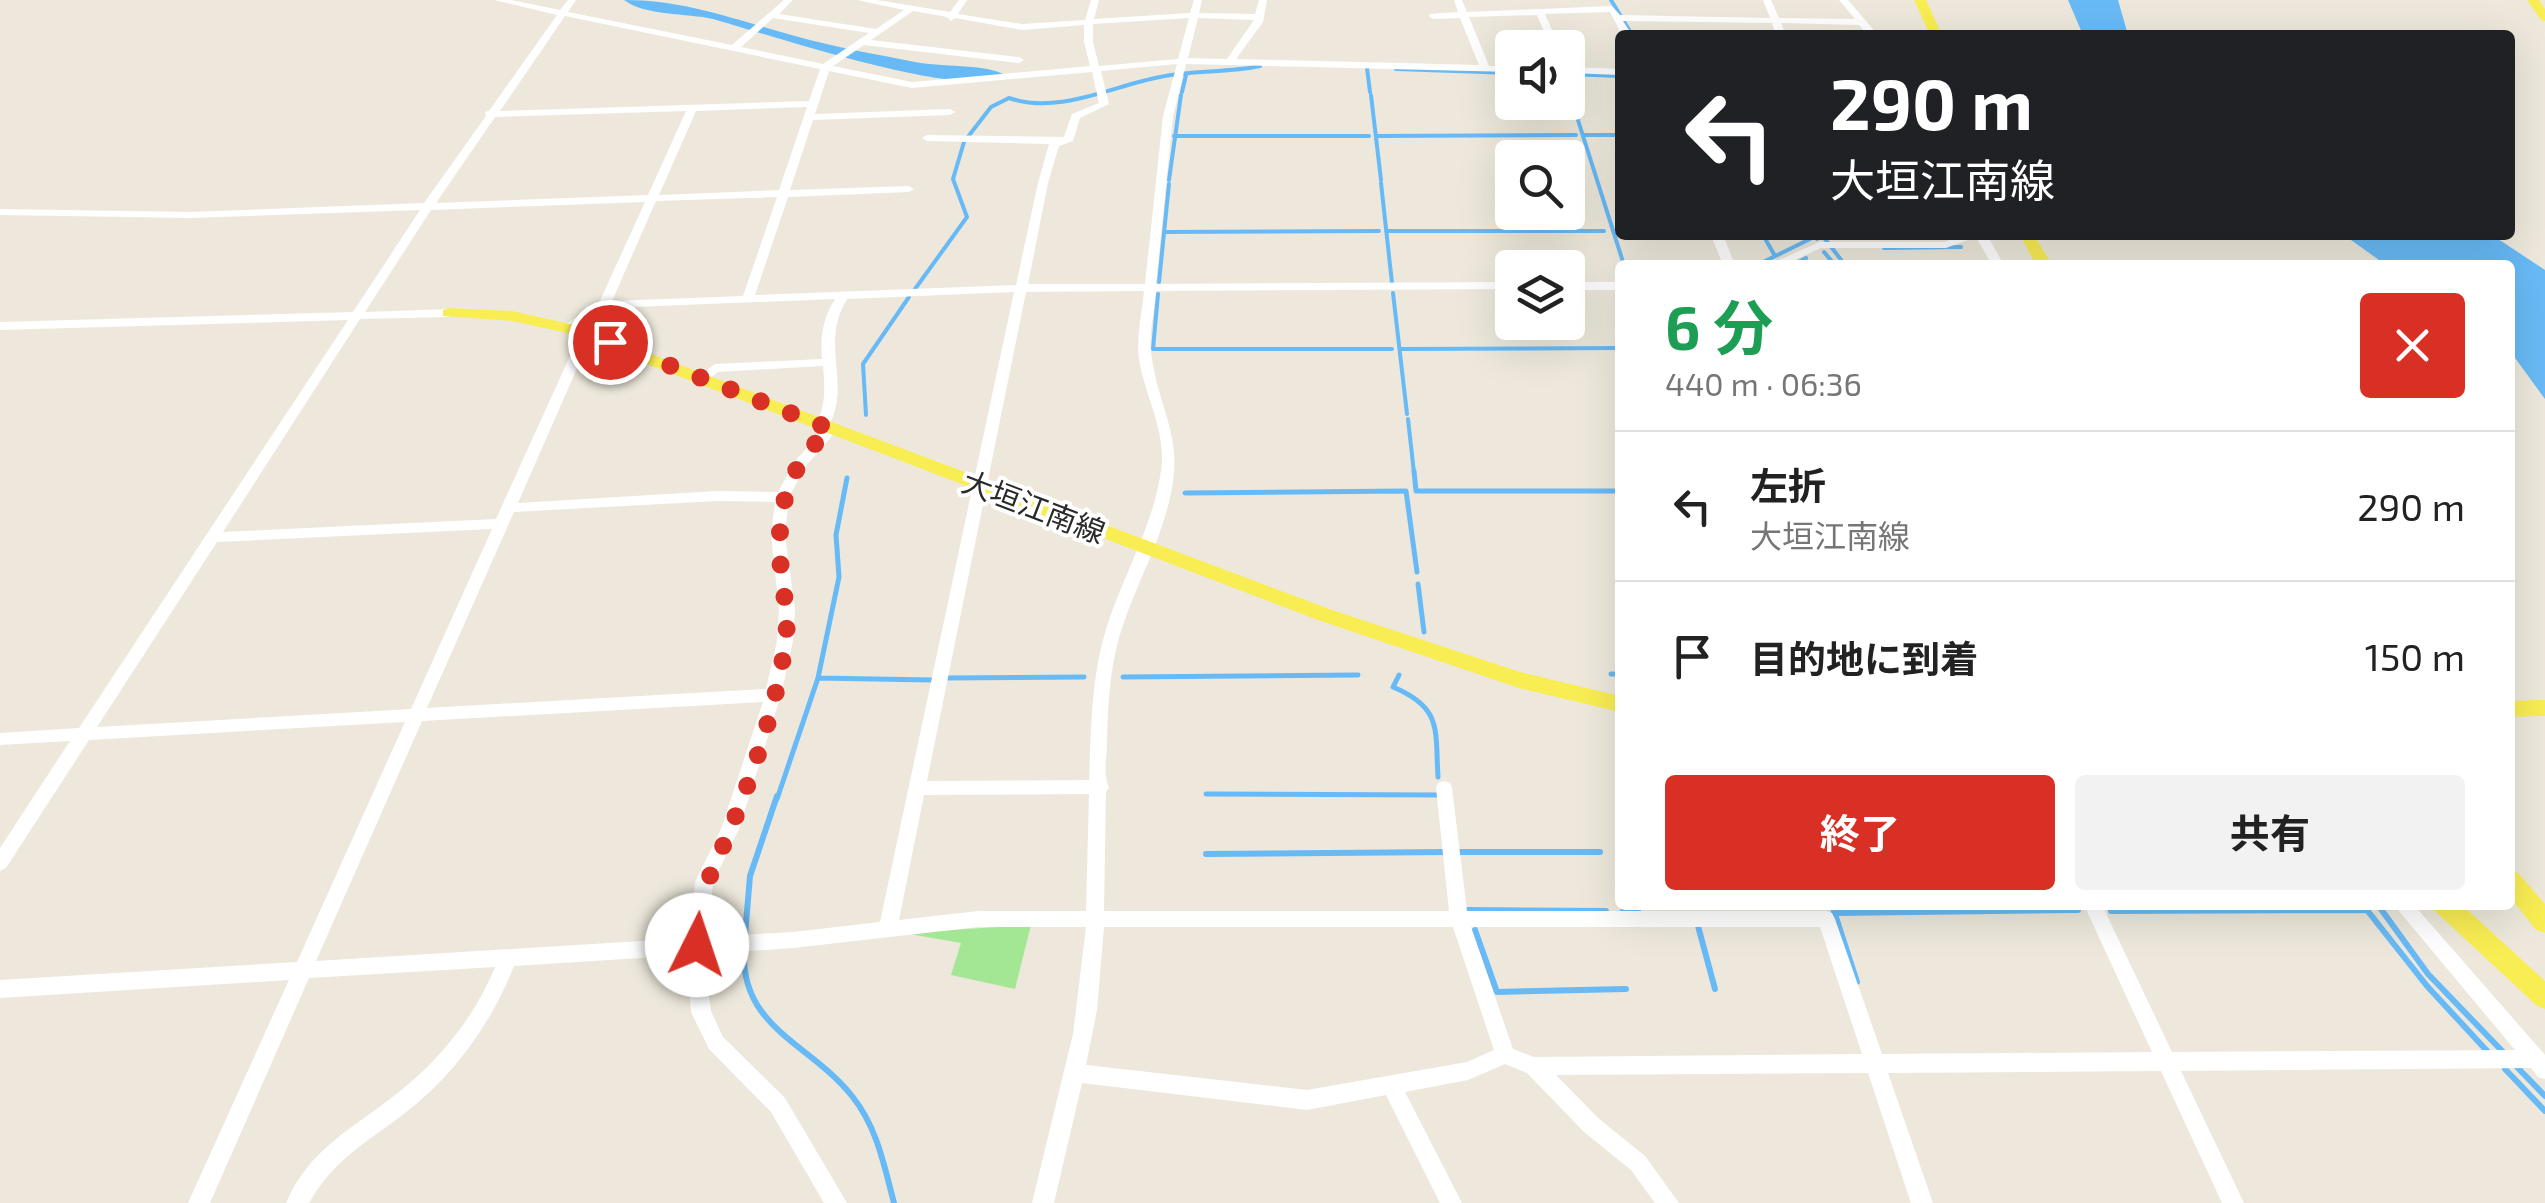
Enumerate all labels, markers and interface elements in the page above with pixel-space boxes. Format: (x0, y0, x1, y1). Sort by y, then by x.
map controls (1495, 30, 1585, 340)
button: sound (1495, 30, 1585, 120)
text: 290 m (1830, 60, 2033, 144)
icon: left (1665, 70, 1795, 200)
button: search (1495, 140, 1585, 230)
text: 大垣江南線 (1830, 152, 2055, 206)
button: layers (1495, 250, 1585, 340)
text: 6 分 (1665, 290, 1773, 362)
button: close (2360, 293, 2465, 398)
pin (568, 300, 653, 385)
icon: arrive (583, 315, 638, 370)
text: 440 m · 06:36 (1665, 364, 1862, 402)
street label: 大垣江南線 (958, 462, 1110, 550)
text: 左折 (1750, 462, 1826, 508)
icon: left (1665, 479, 1720, 534)
text: 290 m (2357, 483, 2465, 529)
text: 大垣江南線 (1750, 516, 1910, 554)
icon: arrive (1665, 629, 1720, 684)
text: 150 m (2365, 633, 2465, 679)
text: 目的地に到着 (1750, 635, 1978, 681)
button: 終了 (1665, 775, 2055, 890)
button: 共有 (2075, 775, 2465, 890)
position arrow (645, 893, 749, 997)

